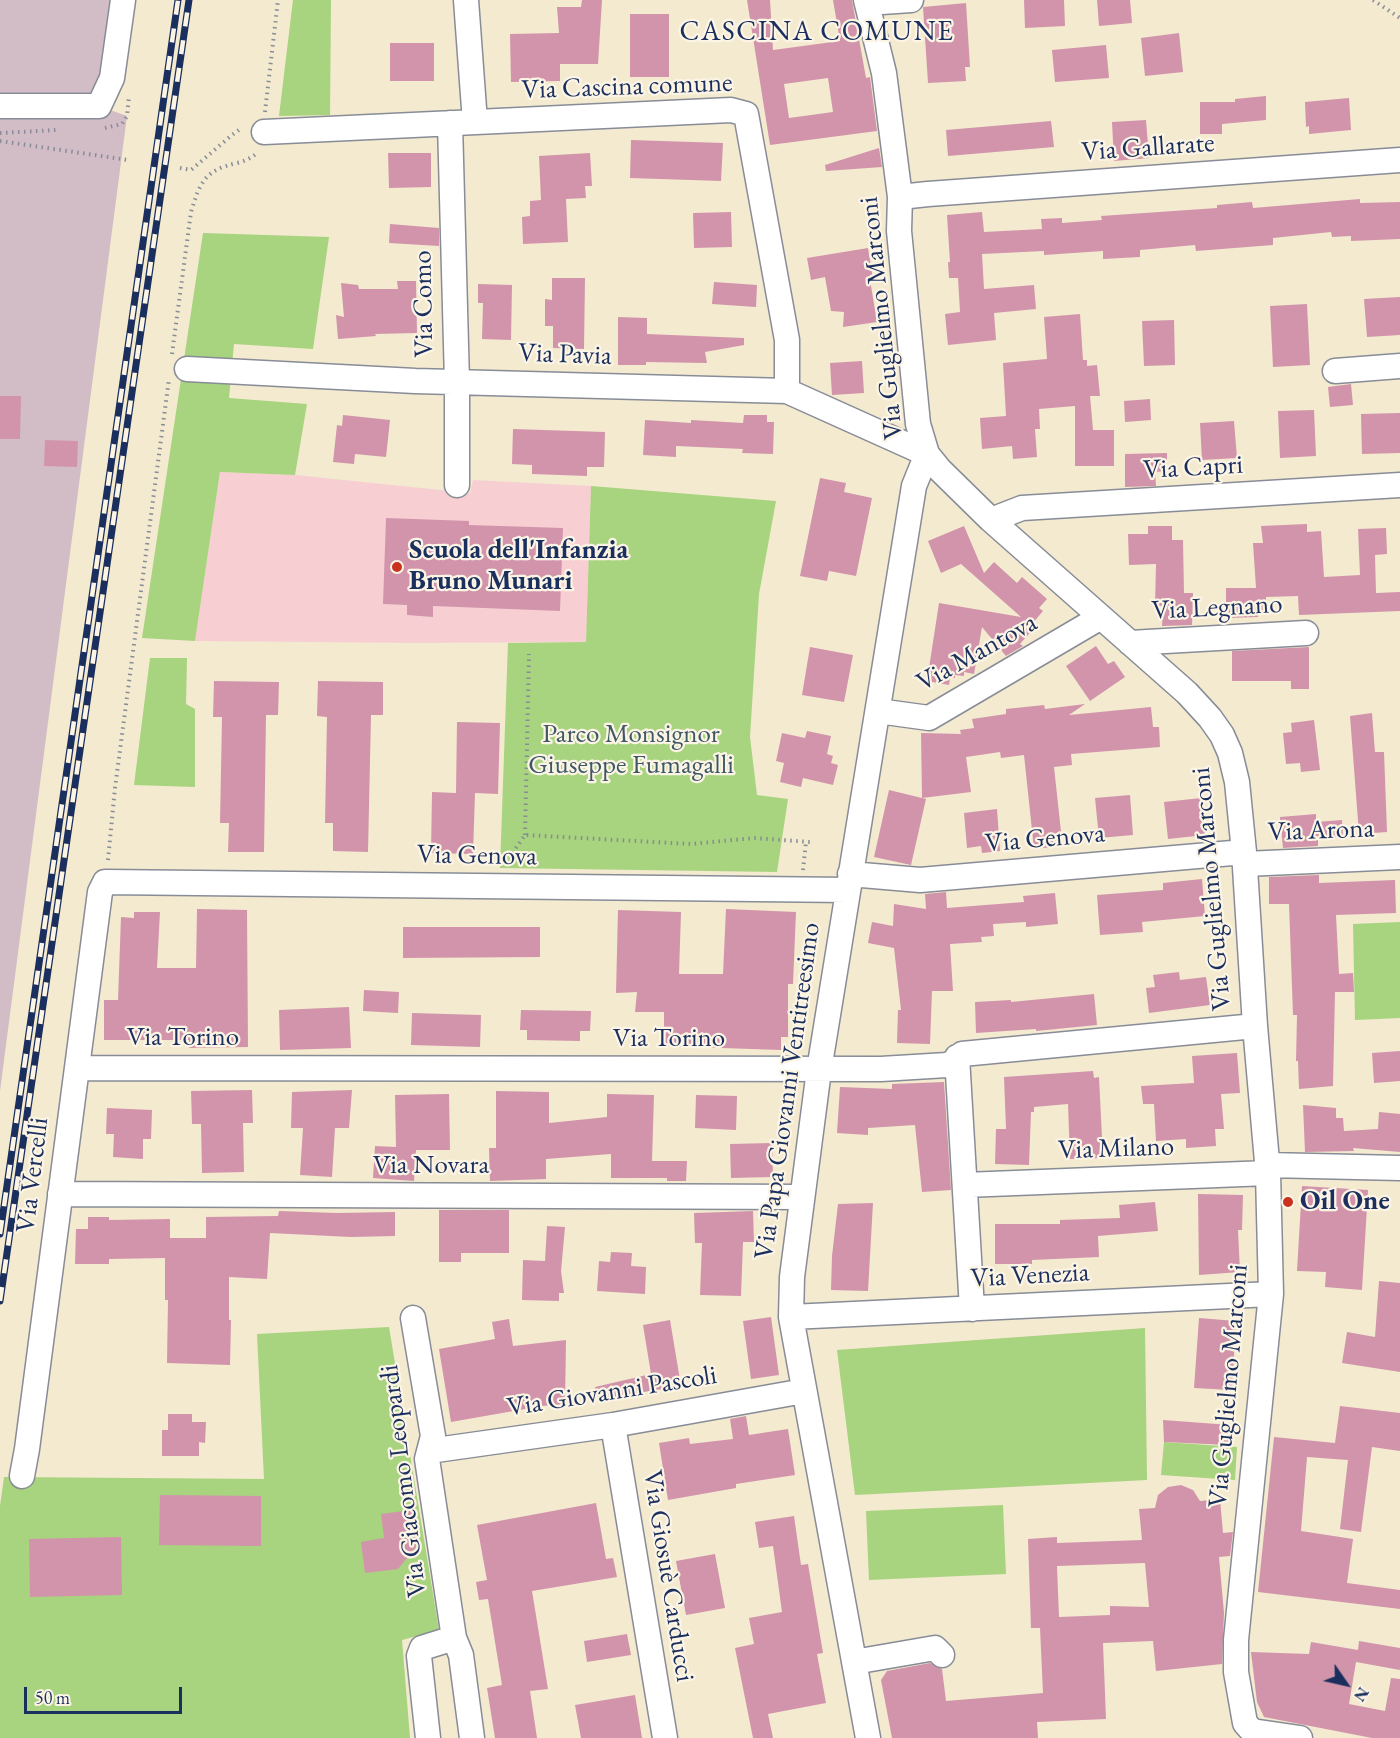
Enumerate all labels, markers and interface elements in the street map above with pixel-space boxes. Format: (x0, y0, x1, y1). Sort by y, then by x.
district label: CASCINA COMUNE (680, 15, 954, 49)
street label: Via Cascina comune (521, 67, 733, 107)
street label: Via Gallarate (1080, 127, 1216, 169)
street label: Via Guglielmo Marconi (853, 195, 911, 441)
street label: Via Como (407, 250, 441, 358)
street label: Via Pavia (518, 337, 612, 373)
street label: Via Capri (1142, 449, 1244, 487)
place label: Scuola dell'Infanzia Bruno Munari (409, 535, 628, 598)
marker: Scuola dell'Infanzia Bruno Munari (390, 560, 404, 574)
street label: Via Legnano (1151, 588, 1283, 628)
street label: Via Mantova (911, 607, 1043, 699)
park label: Parco Monsignor Giuseppe Fumagalli (528, 719, 734, 782)
street label: Via Guglielmo Marconi (1185, 766, 1239, 1012)
street label: Via Arona (1267, 813, 1375, 849)
street label: Via Genova (984, 818, 1106, 860)
street label: Via Genova (417, 839, 537, 873)
street label: Via Papa Giovanni Ventitreesimo (748, 921, 828, 1261)
street label: Via Torino (127, 1022, 239, 1054)
street label: Via Torino (613, 1023, 725, 1055)
street label: Via Vercelli (10, 1115, 56, 1235)
street label: Via Milano (1057, 1131, 1175, 1167)
street label: Via Novara (373, 1150, 489, 1182)
place label: Oil One (1300, 1186, 1390, 1218)
marker: Oil One (1281, 1195, 1295, 1209)
street label: Via Venezia (970, 1257, 1090, 1295)
street label: Via Guglielmo Marconi (1202, 1263, 1256, 1509)
street label: Via Giovanni Pascoli (505, 1359, 719, 1425)
street label: Via Giacomo Leopardi (374, 1363, 434, 1599)
street label: Via Giosuè Carducci (635, 1468, 701, 1684)
north arrow (1316, 1654, 1376, 1714)
scale bar (27, 1675, 184, 1713)
text: N (1349, 1683, 1374, 1706)
text: 50 m (35, 1686, 70, 1709)

